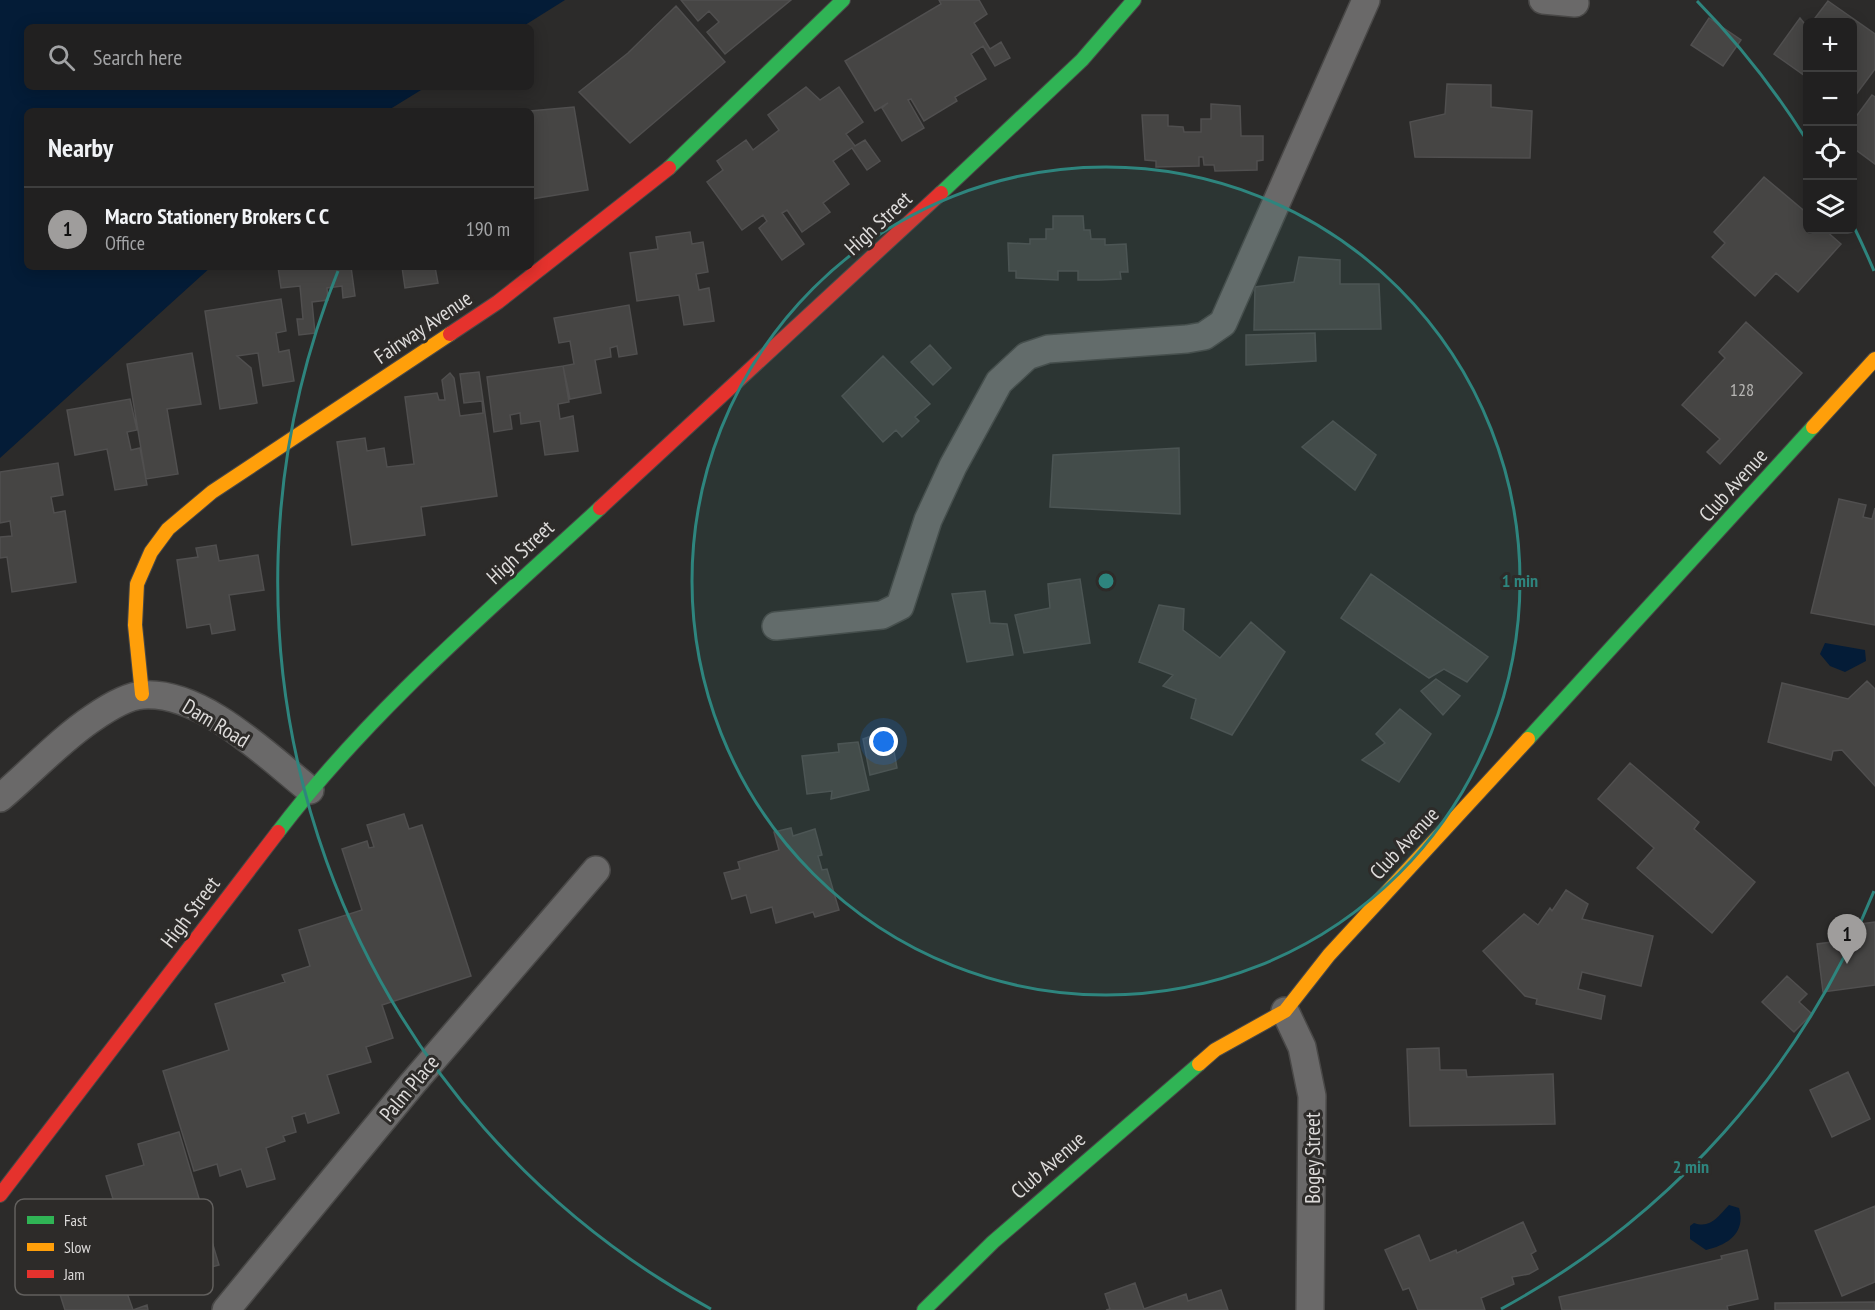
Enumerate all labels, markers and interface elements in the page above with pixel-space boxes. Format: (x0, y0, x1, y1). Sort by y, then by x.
map controls (1803, 18, 1857, 234)
button: + (1803, 18, 1857, 72)
search box (24, 24, 534, 90)
icon: search (45, 41, 78, 74)
text: Search here (93, 43, 182, 71)
button: − (1803, 72, 1857, 126)
button: locate (1803, 126, 1857, 180)
text: Nearby (48, 131, 113, 164)
button: layers (1803, 180, 1857, 234)
street label: High Street (839, 185, 917, 261)
text: Macro Stationery Brokers C C (105, 202, 329, 230)
text: 1 (63, 216, 72, 242)
text: 190 m (466, 216, 510, 242)
text: Office (105, 230, 145, 256)
street label: Fairway Avenue (369, 284, 477, 370)
house number: 128 (1730, 378, 1754, 401)
street label: Club Avenue (1693, 443, 1773, 527)
street label: High Street (481, 514, 559, 590)
text: 1 min (1502, 569, 1538, 592)
centre of rings (1096, 571, 1116, 591)
street label: Dam Road (178, 693, 254, 753)
your location (869, 727, 898, 756)
street label: Club Avenue (1364, 801, 1444, 885)
street label: High Street (155, 871, 226, 953)
pin: 1 (1828, 914, 1866, 964)
street label: Palm Place (373, 1049, 445, 1127)
street label: Bogey Street (1299, 1112, 1326, 1204)
street label: Club Avenue (1005, 1125, 1091, 1205)
text: 2 min (1673, 1155, 1709, 1178)
legend (15, 1199, 213, 1295)
text: Fast (64, 1210, 87, 1230)
text: Slow (64, 1237, 91, 1257)
text: Jam (63, 1264, 85, 1284)

